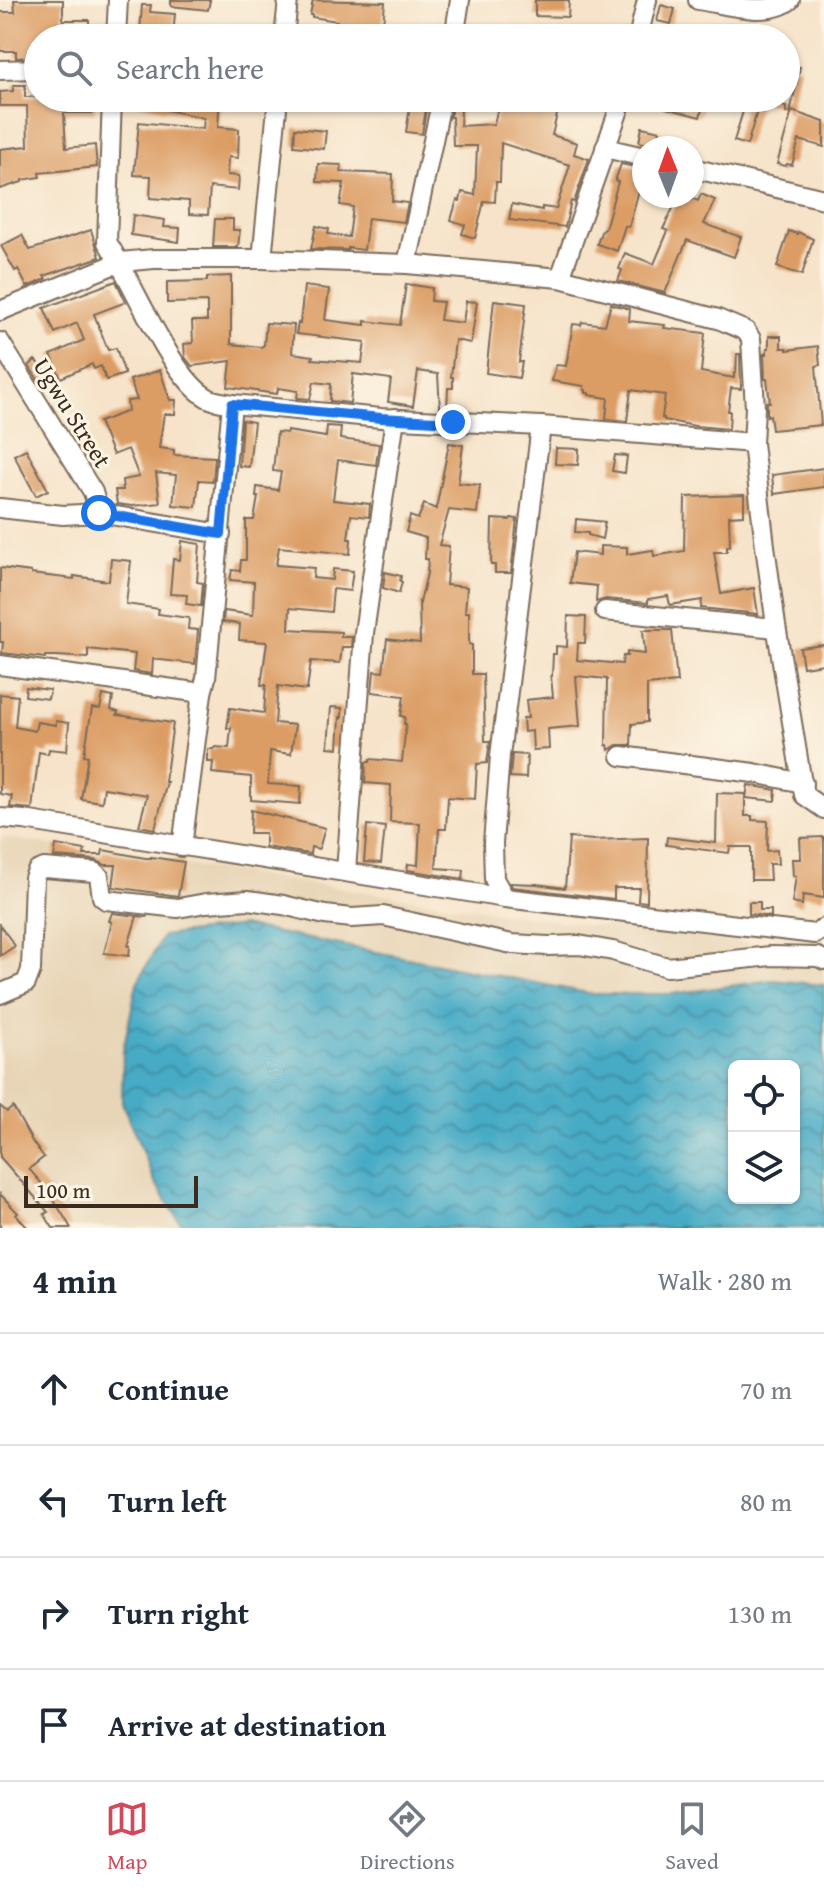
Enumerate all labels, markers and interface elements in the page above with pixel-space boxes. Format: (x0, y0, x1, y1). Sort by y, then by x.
search box (24, 24, 800, 112)
icon: search (52, 46, 96, 90)
text: Search here (116, 46, 264, 90)
north arrow (632, 136, 704, 208)
street label: Ugwu Street (25, 351, 120, 475)
route end (435, 404, 471, 440)
route start (81, 495, 117, 531)
map controls (728, 1060, 800, 1204)
button: locate (728, 1060, 800, 1132)
button: layers (728, 1132, 800, 1204)
scale bar (24, 1172, 198, 1208)
text: 100 m (36, 1174, 91, 1206)
text: 4 min (32, 1256, 117, 1305)
text: Walk · 280 m (658, 1261, 792, 1300)
icon: ahead (32, 1367, 76, 1411)
text: Continue (108, 1367, 229, 1411)
text: 70 m (740, 1370, 792, 1409)
icon: left (32, 1479, 76, 1523)
text: Turn left (108, 1479, 227, 1523)
text: 80 m (740, 1482, 792, 1521)
icon: right (32, 1591, 76, 1635)
text: Turn right (108, 1591, 249, 1635)
text: 130 m (727, 1594, 792, 1633)
icon: arrive (32, 1703, 76, 1747)
text: Arrive at destination (108, 1703, 386, 1747)
tab: Map (105, 1797, 149, 1877)
tab: Directions (360, 1797, 455, 1877)
tab: Saved (665, 1797, 719, 1877)

